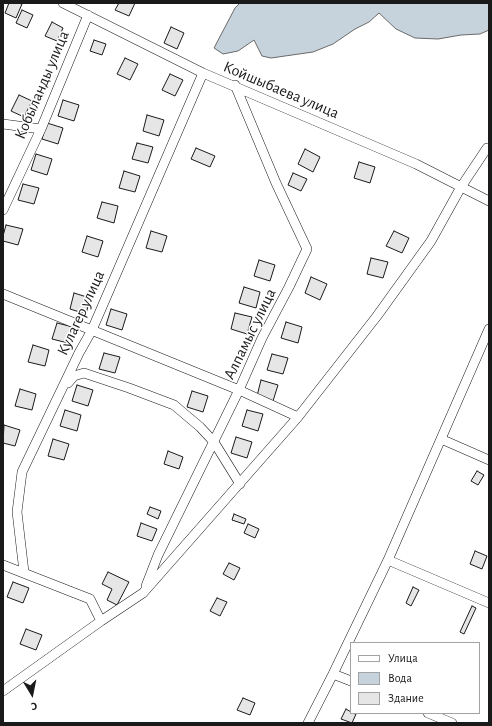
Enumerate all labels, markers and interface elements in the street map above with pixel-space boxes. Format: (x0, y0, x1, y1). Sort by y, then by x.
street label: Кобыланды улица (10, 28, 74, 142)
street label: Койшыбаева улица (220, 57, 342, 123)
street label: Кулагер улица (53, 268, 109, 358)
street label: Алпамыс улица (220, 285, 280, 383)
legend (350, 642, 480, 714)
text: Улица (388, 652, 418, 664)
text: Вода (388, 672, 412, 684)
north arrow (12, 674, 52, 714)
text: Здание (388, 692, 424, 704)
text: С (30, 700, 38, 712)

